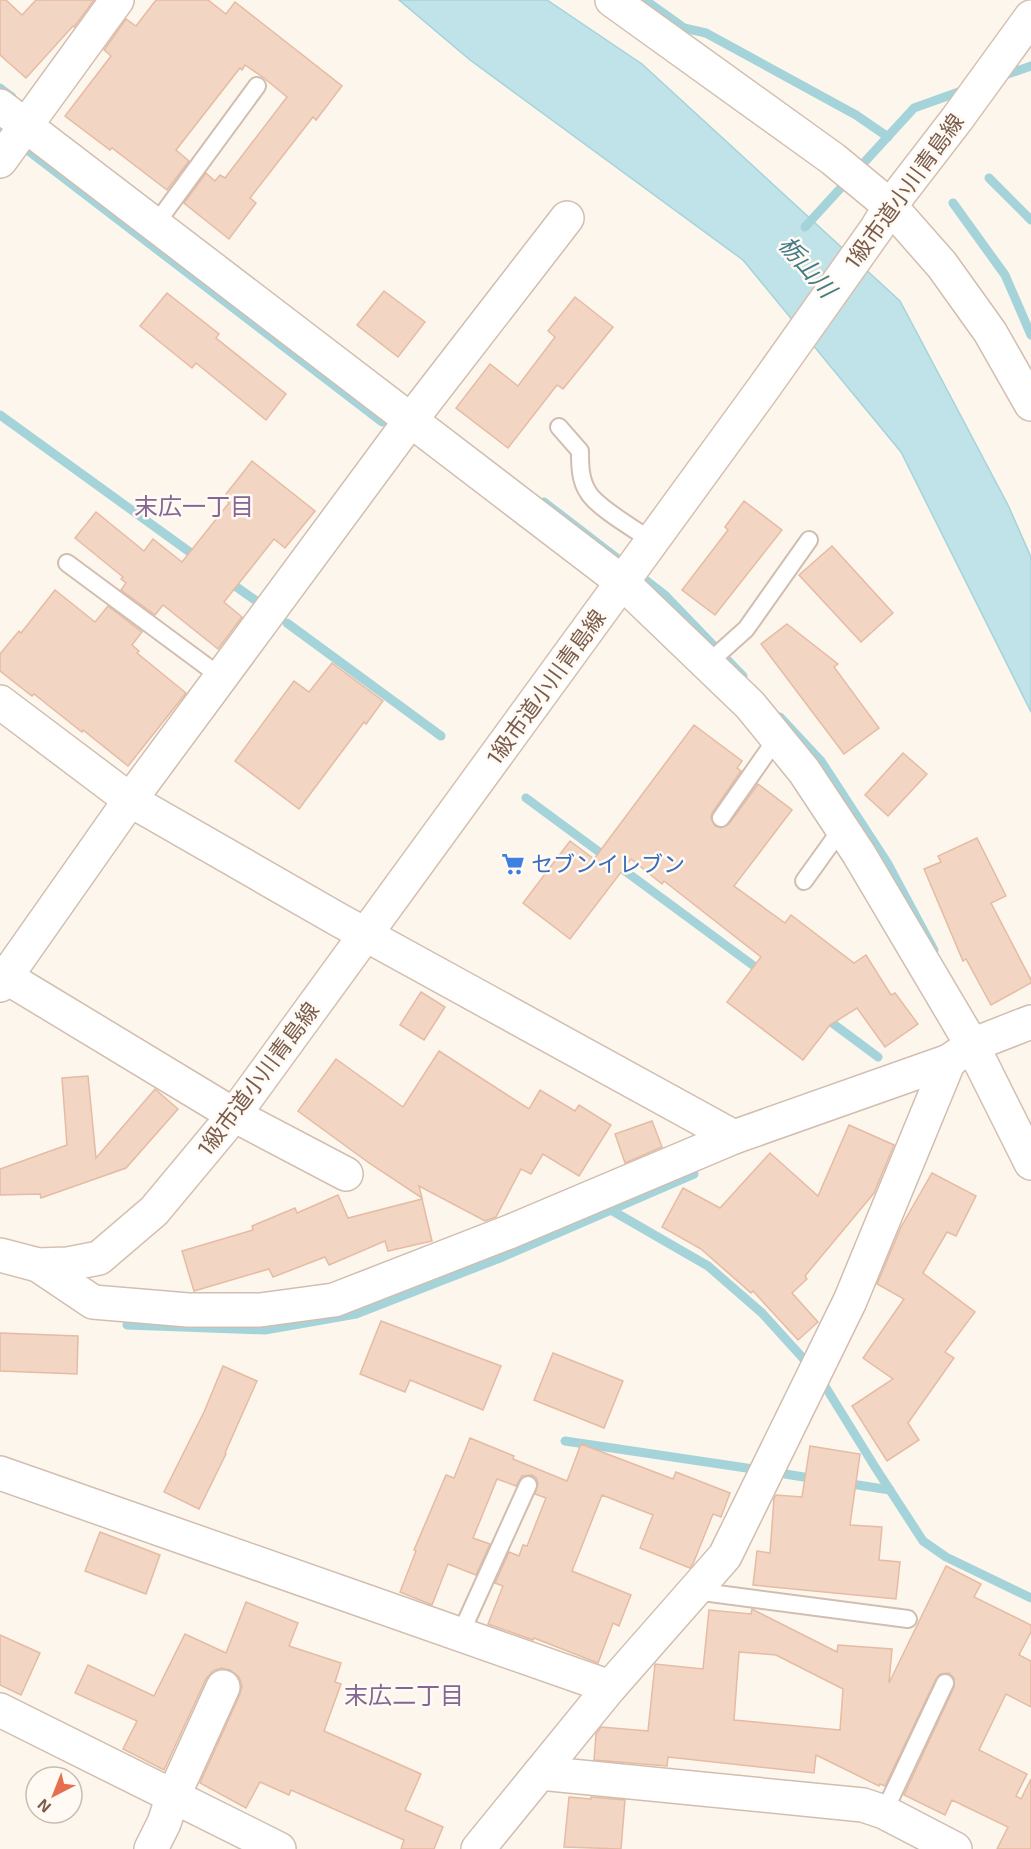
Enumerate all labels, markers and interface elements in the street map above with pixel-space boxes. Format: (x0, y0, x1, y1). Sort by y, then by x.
street label: 1級市道小川青島線 (838, 108, 968, 273)
water label: 栃山川 (774, 229, 845, 305)
district label: 末広一丁目 (134, 491, 254, 520)
street label: 1級市道小川青島線 (480, 604, 610, 769)
place label: セブンイレブン (531, 850, 685, 876)
supermarket icon: セブンイレブン (500, 851, 526, 877)
street label: 1級市道小川青島線 (191, 997, 323, 1160)
district label: 末広二丁目 (344, 1680, 464, 1709)
north arrow (24, 1765, 84, 1825)
text: N (33, 1796, 54, 1817)

